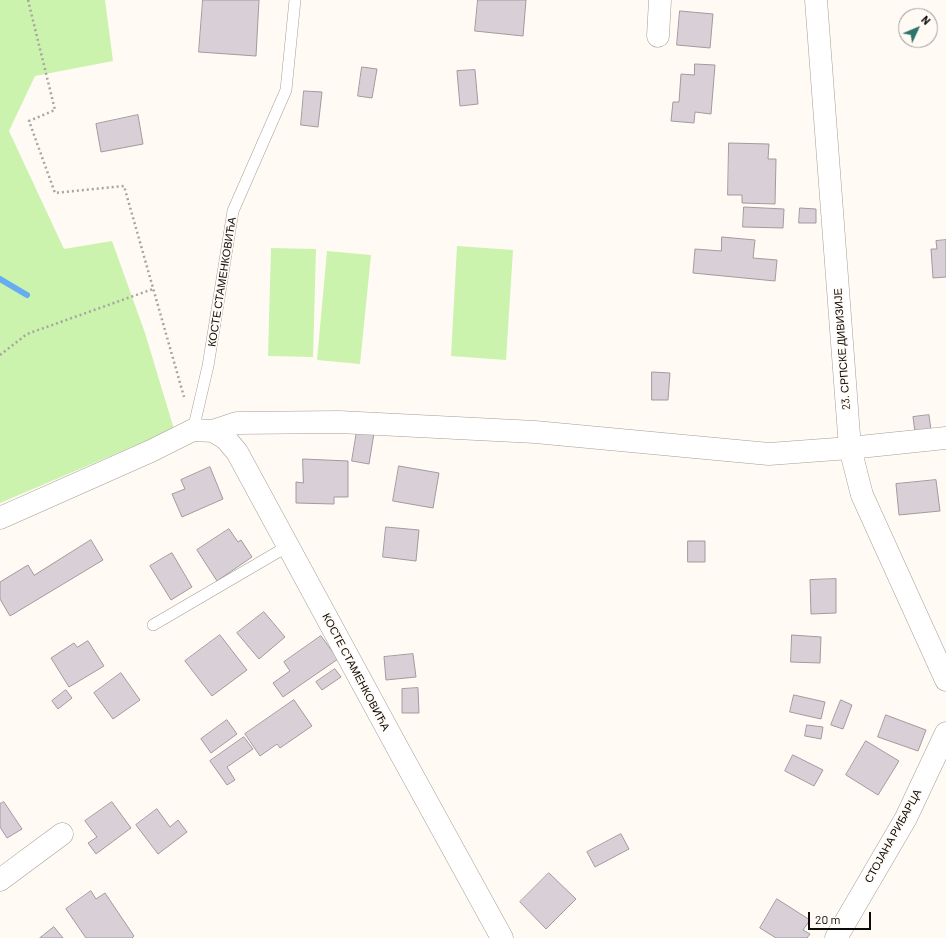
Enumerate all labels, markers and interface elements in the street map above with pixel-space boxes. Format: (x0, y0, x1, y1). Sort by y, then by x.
north arrow (898, 8, 938, 48)
text: N (919, 13, 933, 27)
street label: КОСТЕ СТАМЕНКОВИЋА (205, 216, 239, 348)
street label: 23. СРПСКЕ ДИВИЗИЈЕ (831, 288, 853, 410)
street label: КОСТЕ СТАМЕНКОВИЋА (319, 611, 393, 733)
street label: СТОЈАНА РИБАРЦА (862, 787, 924, 885)
scale bar (810, 904, 873, 930)
text: 20 m (815, 912, 841, 926)

